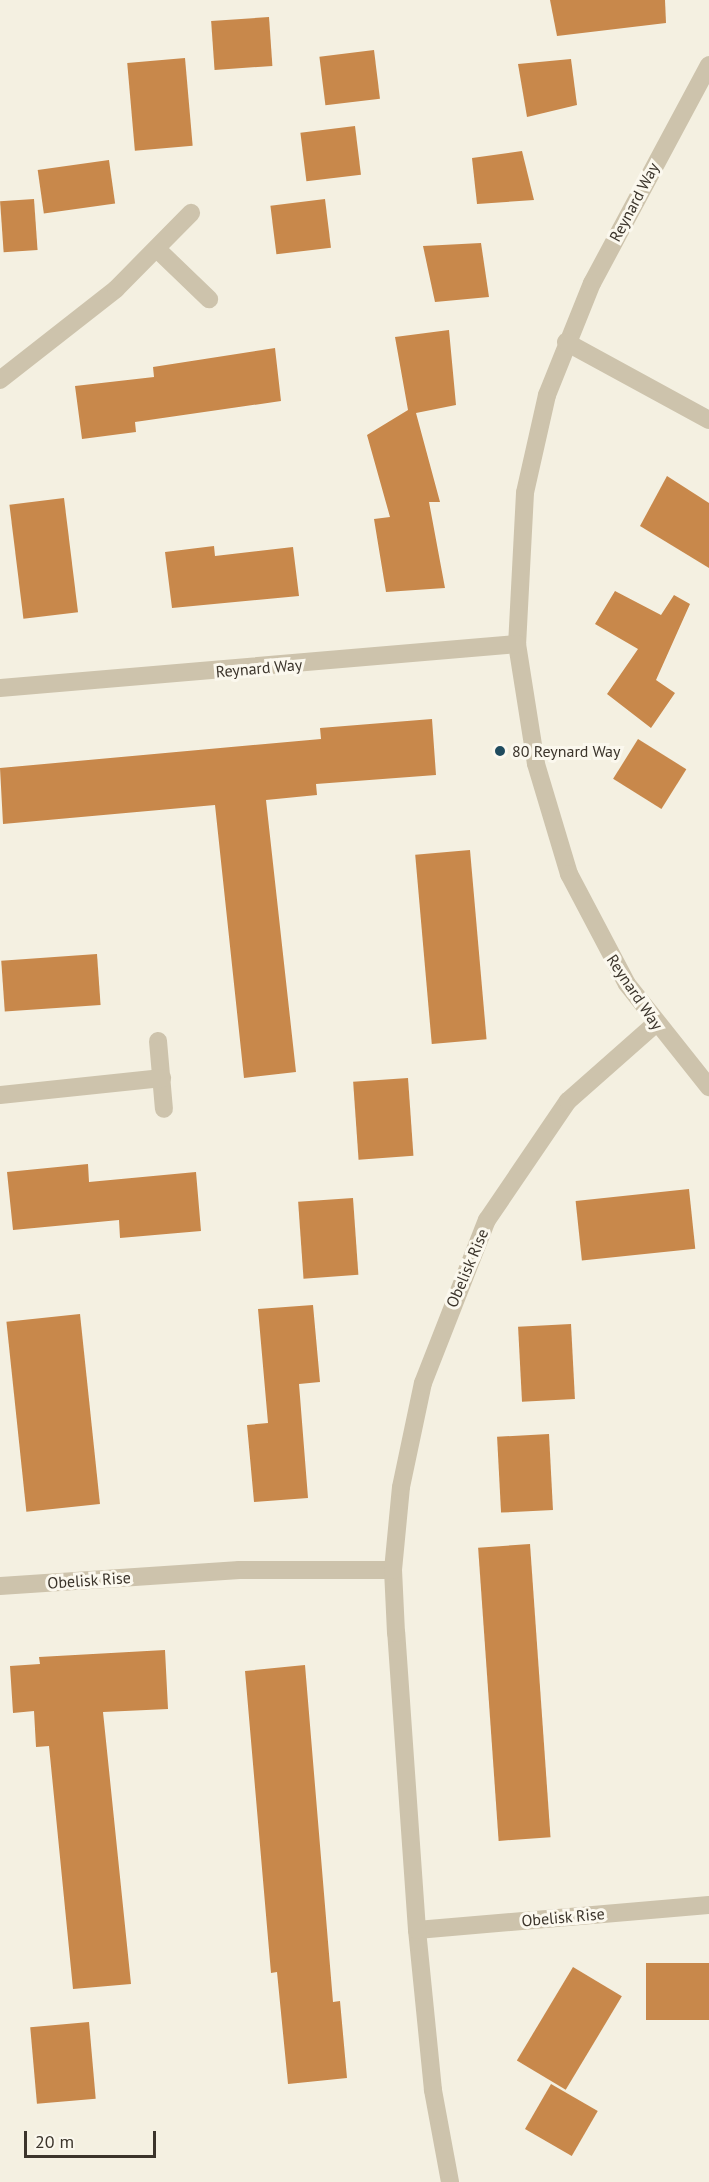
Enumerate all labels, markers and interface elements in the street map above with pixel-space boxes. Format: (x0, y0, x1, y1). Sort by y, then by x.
street label: Reynard Way (605, 159, 663, 245)
street label: Reynard Way (215, 655, 303, 681)
place label: 80 Reynard Way (512, 741, 621, 761)
marker: 80 Reynard Way (493, 744, 507, 758)
street label: Reynard Way (603, 951, 667, 1033)
street label: Obelisk Rise (442, 1226, 492, 1310)
street label: Obelisk Rise (46, 1567, 132, 1593)
street label: Obelisk Rise (520, 1904, 606, 1930)
scale bar (27, 2119, 159, 2157)
text: 20 m (35, 2130, 74, 2153)

